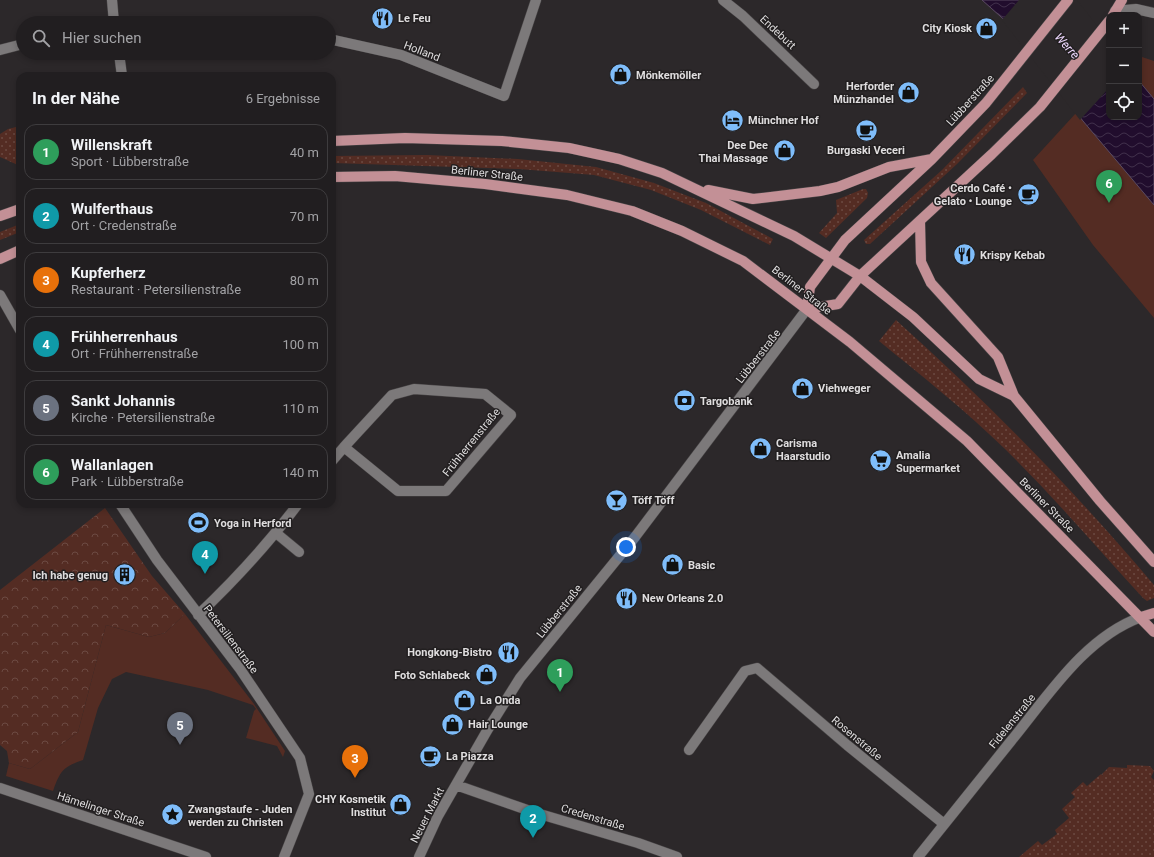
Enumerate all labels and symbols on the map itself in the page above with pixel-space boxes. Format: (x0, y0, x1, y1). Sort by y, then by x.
restaurant icon: Le Feu (370, 5, 396, 31)
place label: Le Feu (398, 12, 431, 25)
street label: Endebutt (757, 13, 798, 52)
shop icon: City Kiosk (974, 15, 1000, 41)
place label: City Kiosk (922, 22, 972, 35)
water label: Werre (1052, 30, 1082, 62)
street label: Holland (402, 39, 442, 64)
shop icon: Mönkemöller (607, 62, 633, 88)
place label: Mönkemöller (636, 69, 701, 82)
street label: Lübberstraße (944, 72, 997, 129)
shop icon: Herforder Münzhandel (896, 79, 922, 105)
place label: Herforder Münzhandel (833, 80, 894, 106)
hotel icon: Münchner Hof (719, 107, 745, 133)
place label: Münchner Hof (748, 114, 819, 127)
cafe icon: Burgaski Veceri (853, 117, 879, 143)
shop icon: Dee Dee Thai Massage (771, 138, 797, 164)
place label: Dee Dee Thai Massage (699, 139, 768, 165)
place label: Burgaski Veceri (827, 144, 905, 157)
street label: Berliner Straße (450, 163, 524, 184)
pin: 6 (1096, 170, 1122, 203)
cafe icon: Cerdo Café • Gelato • Lounge (1015, 181, 1041, 207)
place label: Cerdo Café • Gelato • Lounge (934, 182, 1012, 208)
restaurant icon: Krispy Kebab (952, 242, 978, 268)
place label: Krispy Kebab (980, 249, 1045, 262)
street label: Berliner Straße (769, 263, 834, 318)
street label: Lübberstraße (733, 327, 784, 386)
shop icon: Viehweger (790, 375, 816, 401)
place label: Viehweger (818, 382, 870, 395)
bank icon: Targobank (671, 388, 697, 414)
place label: Targobank (700, 395, 753, 408)
street label: Frühherrenstraße (440, 405, 503, 479)
shop icon: Carisma Haarstudio (748, 436, 774, 462)
place label: Carisma Haarstudio (776, 437, 830, 463)
supermarket icon: Amalia Supermarket (867, 448, 893, 474)
place label: Amalia Supermarket (896, 449, 960, 475)
street label: Berliner Straße (1017, 475, 1077, 536)
bar icon: Töff Töff (604, 487, 630, 513)
place label: Töff Töff (632, 494, 674, 507)
sports icon: Yoga in Herford (185, 510, 211, 536)
place label: Yoga in Herford (214, 517, 292, 530)
your location (616, 537, 636, 557)
pin: 4 (192, 541, 218, 574)
shop icon: Basic (659, 552, 685, 578)
place label: Basic (688, 559, 715, 572)
building icon: Ich habe genug (111, 562, 137, 588)
place label: Ich habe genug (32, 569, 108, 582)
street label: Lübberstraße (534, 582, 585, 641)
restaurant icon: New Orleans 2.0 (614, 585, 640, 611)
place label: New Orleans 2.0 (642, 592, 723, 605)
street label: Petersilienstraße (201, 602, 261, 676)
restaurant icon: Hongkong-Bistro (495, 639, 521, 665)
place label: Hongkong-Bistro (407, 646, 492, 659)
pin: 1 (547, 659, 573, 692)
shop icon: Foto Schlabeck (473, 662, 499, 688)
place label: Foto Schlabeck (394, 669, 470, 682)
shop icon: La Onda (452, 687, 478, 713)
street label: Fidelenstraße (986, 691, 1038, 751)
place label: La Onda (480, 694, 521, 707)
shop icon: Hair Lounge (439, 711, 465, 737)
pin: 5 (167, 712, 193, 745)
street label: Rosenstraße (829, 714, 885, 763)
place label: Hair Lounge (468, 718, 528, 731)
cafe icon: La Piazza (417, 743, 443, 769)
pin: 3 (342, 745, 368, 778)
place label: La Piazza (446, 750, 494, 763)
street label: Neuer Markt (408, 785, 447, 845)
street label: Hämelinger Straße (55, 789, 146, 830)
shop icon: CHY Kosmetik Institut (388, 792, 414, 818)
place label: CHY Kosmetik Institut (315, 793, 386, 819)
place icon: Zwangstaufe - Juden werden zu Christen (159, 802, 185, 828)
street label: Credenstraße (559, 802, 626, 833)
place label: Zwangstaufe - Juden werden zu Christen (188, 803, 293, 829)
pin: 2 (520, 805, 546, 838)

